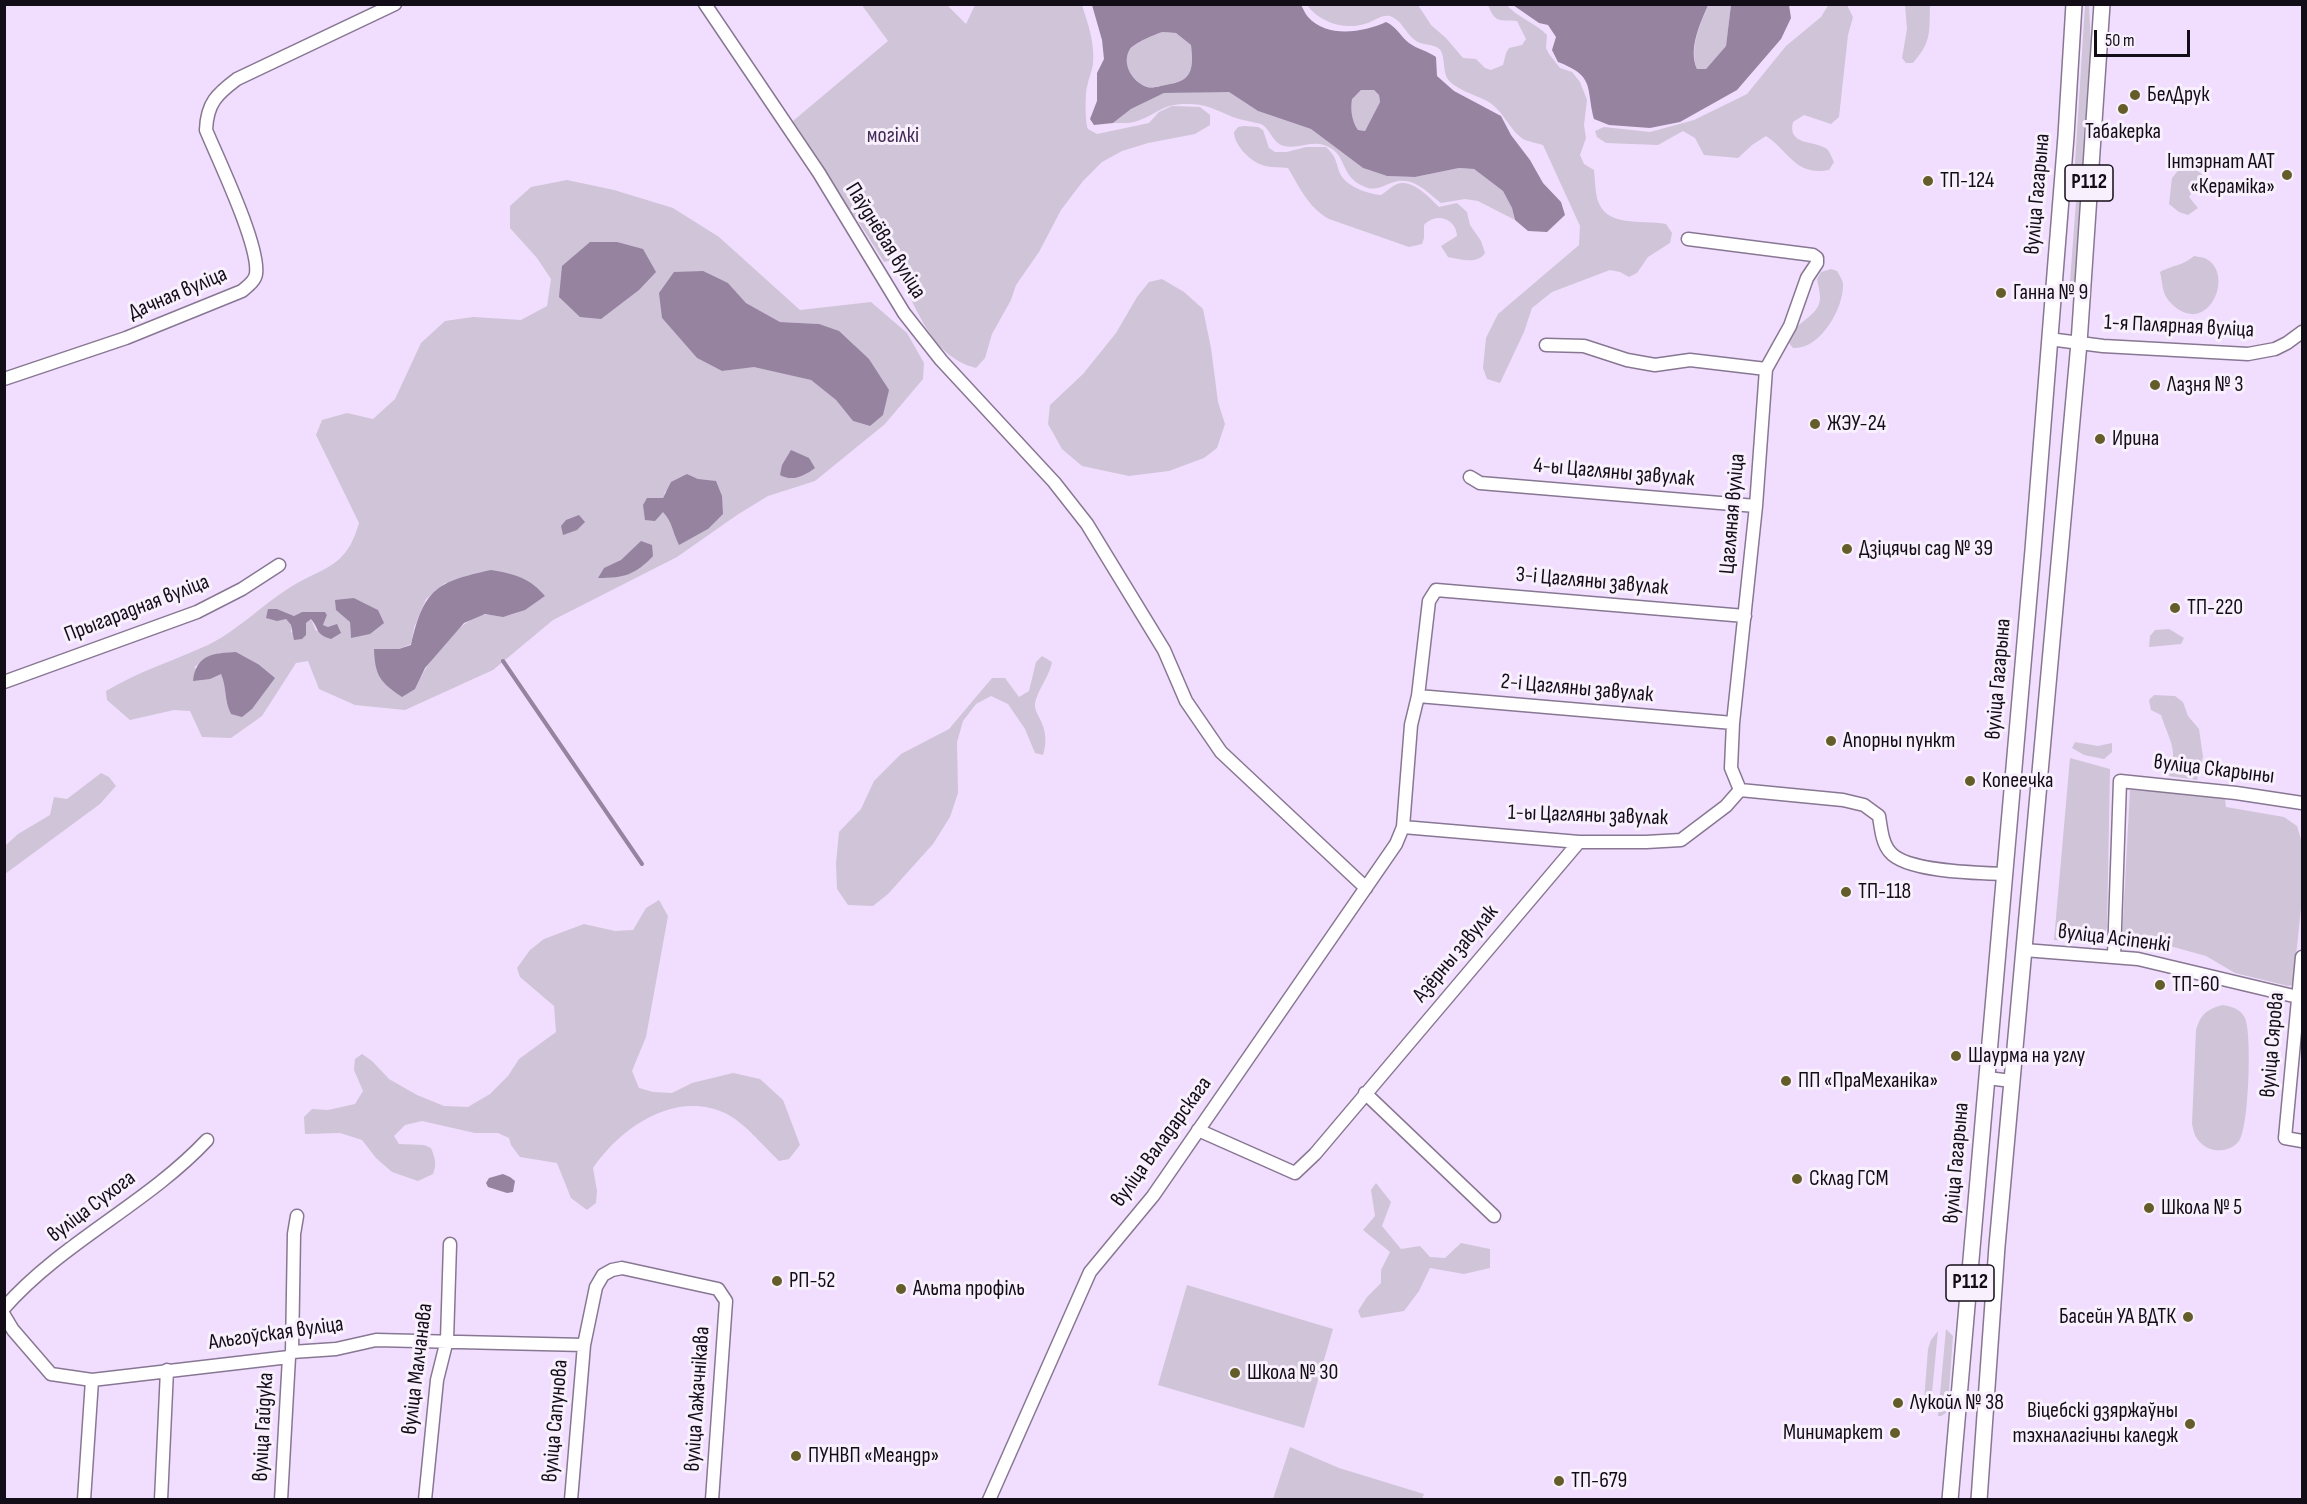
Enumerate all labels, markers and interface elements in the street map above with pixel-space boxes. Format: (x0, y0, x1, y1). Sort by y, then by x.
scale bar (2097, 18, 2193, 56)
text: 50 m (2105, 30, 2135, 51)
place label: БелДрук (2147, 82, 2210, 108)
marker: БелДрук (2128, 88, 2142, 102)
marker: Табакерка (2116, 102, 2130, 116)
place label: Табакерка (2085, 119, 2161, 145)
park label: могілкі (867, 123, 919, 149)
street label: вуліца Гагарына (2020, 132, 2056, 256)
place label: Інтэрнат ААТ «Кераміка» (2167, 149, 2275, 200)
road number: Р112 (2065, 165, 2113, 201)
place label: ТП-124 (1940, 168, 1994, 194)
marker: Інтэрнат ААТ «Кераміка» (2280, 168, 2294, 182)
marker: ТП-124 (1921, 174, 1935, 188)
street label: Паўднёвая вуліца (839, 178, 931, 304)
street label: Дачная вуліца (125, 261, 231, 327)
place label: Ганна № 9 (2013, 280, 2088, 306)
marker: Ганна № 9 (1994, 286, 2008, 300)
street label: 1-я Палярная вуліца (2103, 310, 2255, 344)
place label: Лазня № 3 (2167, 372, 2244, 398)
marker: Лазня № 3 (2148, 378, 2162, 392)
place label: ЖЭУ-24 (1827, 411, 1886, 437)
marker: ЖЭУ-24 (1808, 417, 1822, 431)
place label: Ирина (2112, 426, 2159, 452)
marker: Ирина (2093, 432, 2107, 446)
street label: 4-ы Цагляны завулак (1532, 453, 1696, 493)
street label: Цагляная вуліца (1715, 453, 1751, 575)
place label: Дзіцячы сад № 39 (1859, 536, 1993, 562)
marker: Дзіцячы сад № 39 (1840, 542, 1854, 556)
street label: 3-і Цагляны завулак (1515, 562, 1669, 602)
street label: Прыгарадная вуліца (61, 569, 213, 649)
place label: ТП-220 (2187, 595, 2243, 621)
marker: ТП-220 (2168, 601, 2182, 615)
street label: вуліца Гагарына (1981, 617, 2017, 741)
street label: 2-і Цагляны завулак (1500, 669, 1654, 709)
place label: Апорны пункт (1843, 728, 1955, 754)
marker: Апорны пункт (1824, 734, 1838, 748)
street label: вуліца Скарыны (2152, 750, 2276, 790)
place label: Копеечка (1982, 768, 2053, 794)
marker: Копеечка (1963, 774, 1977, 788)
street label: 1-ы Цагляны завулак (1508, 800, 1668, 832)
place label: ТП-118 (1858, 879, 1911, 905)
marker: ТП-118 (1839, 885, 1853, 899)
street label: Азёрны завулак (1408, 900, 1504, 1008)
street label: вуліца Асіпенкі (2056, 919, 2172, 959)
place label: ТП-60 (2172, 972, 2220, 998)
marker: ТП-60 (2153, 978, 2167, 992)
street label: вуліца Сярова (2255, 991, 2291, 1099)
place label: Шаурма на углу (1968, 1043, 2085, 1069)
marker: Шаурма на углу (1949, 1049, 1963, 1063)
place label: ПП «ПраМеханіка» (1798, 1068, 1938, 1094)
street label: вуліца Валадарскага (1106, 1072, 1218, 1212)
marker: ПП «ПраМеханіка» (1779, 1074, 1793, 1088)
street label: вуліца Гагарына (1939, 1101, 1975, 1225)
street label: вуліца Сухога (43, 1165, 141, 1249)
place label: Склад ГСМ (1809, 1166, 1889, 1192)
marker: Склад ГСМ (1790, 1172, 1804, 1186)
place label: Школа № 5 (2161, 1195, 2242, 1221)
marker: Школа № 5 (2142, 1201, 2156, 1215)
road number: Р112 (1946, 1265, 1994, 1301)
place label: РП-52 (789, 1268, 835, 1294)
marker: РП-52 (770, 1274, 784, 1288)
place label: Альта профіль (913, 1276, 1025, 1302)
marker: Альта профіль (894, 1282, 908, 1296)
street label: вуліца Малчанава (397, 1302, 439, 1436)
place label: Басейн УА ВДТК (2059, 1304, 2176, 1330)
marker: Басейн УА ВДТК (2181, 1310, 2195, 1324)
street label: Альгоўская вуліца (207, 1311, 345, 1357)
street label: вуліца Лажачнікава (680, 1326, 716, 1472)
street label: вуліца Сапунова (537, 1358, 575, 1484)
place label: Школа № 30 (1247, 1360, 1338, 1386)
marker: Школа № 30 (1228, 1366, 1242, 1380)
street label: вуліца Гайдука (248, 1372, 280, 1482)
place label: Лукойл № 38 (1910, 1390, 2004, 1416)
marker: Лукойл № 38 (1891, 1396, 1905, 1410)
place label: Віцебскі дзяржаўны тэхналагічны каледж (2012, 1398, 2178, 1450)
marker: Віцебскі дзяржаўны тэхналагічны каледж (2183, 1417, 2197, 1431)
place label: Минимаркет (1783, 1420, 1883, 1446)
marker: Минимаркет (1888, 1426, 1902, 1440)
place label: ПУНВП «Меандр» (808, 1443, 939, 1469)
marker: ПУНВП «Меандр» (789, 1449, 803, 1463)
place label: ТП-679 (1571, 1468, 1627, 1494)
marker: ТП-679 (1552, 1474, 1566, 1488)

